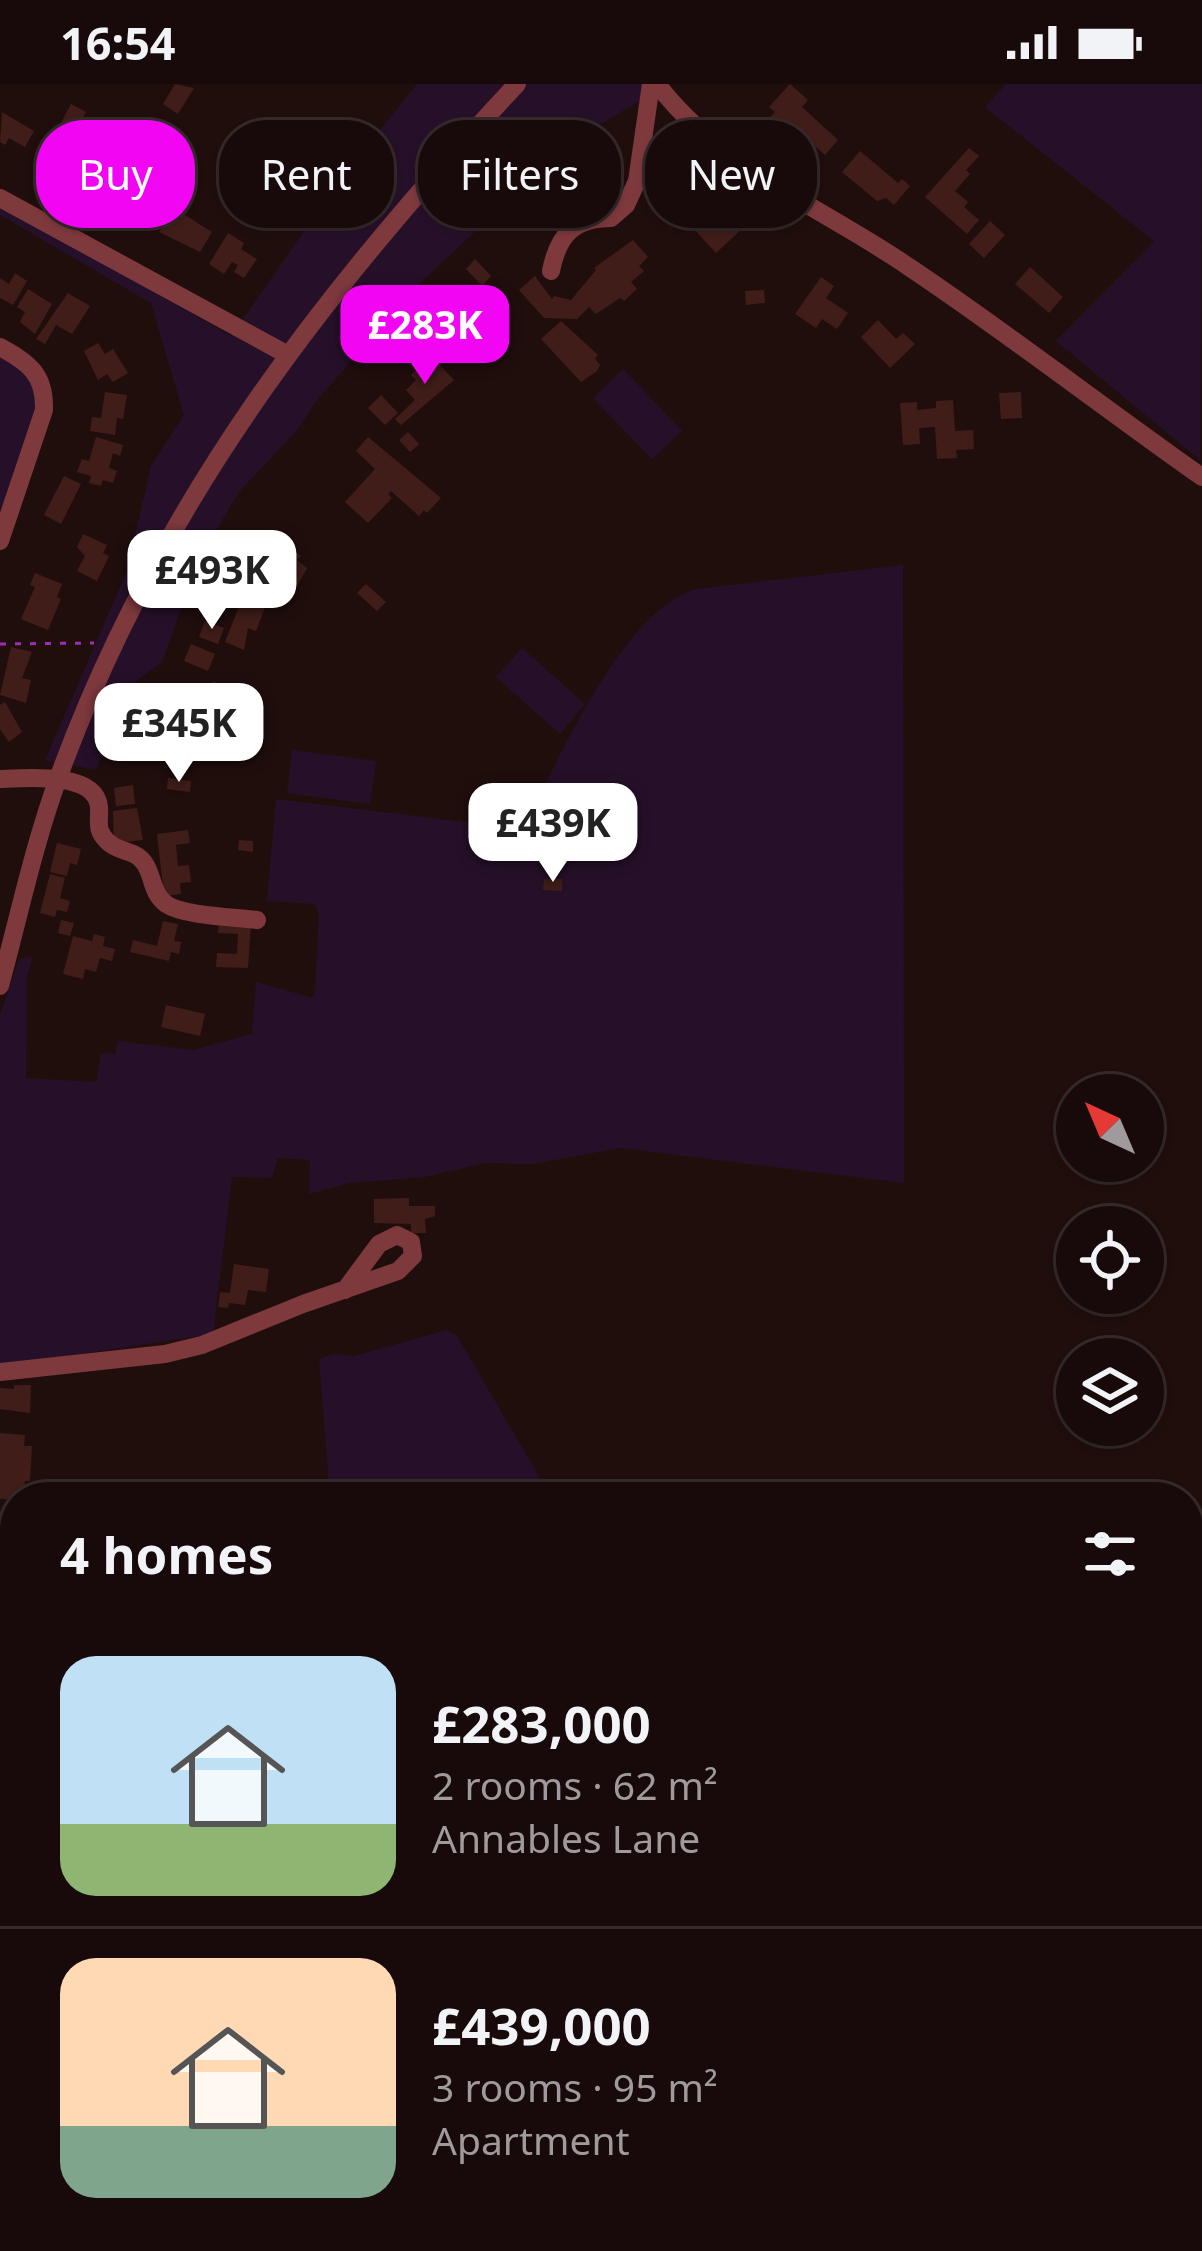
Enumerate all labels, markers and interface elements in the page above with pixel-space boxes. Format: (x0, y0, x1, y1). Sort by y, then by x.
text: 16:54 (60, 12, 176, 73)
chip: Buy (36, 120, 195, 228)
chip: Rent (219, 120, 394, 228)
chip: Filters (418, 120, 621, 228)
chip: New (645, 120, 817, 228)
pin: £283K (341, 285, 509, 387)
text: £283K (367, 297, 483, 350)
pin: £493K (128, 530, 296, 632)
text: £493K (154, 542, 270, 595)
pin: £345K (95, 683, 263, 785)
text: £345K (121, 695, 237, 748)
pin: £439K (469, 783, 637, 885)
text: £439K (495, 795, 611, 848)
north arrow (1056, 1074, 1164, 1182)
map controls (1056, 1074, 1164, 1446)
button: locate (1056, 1206, 1164, 1314)
button: layers (1056, 1338, 1164, 1446)
text: 4 homes (60, 1519, 273, 1589)
icon: filters (1077, 1521, 1143, 1587)
text: £283,000 (432, 1688, 651, 1758)
icon: home (156, 1704, 300, 1848)
text: 2 rooms · 62 m² (432, 1758, 718, 1811)
text: Annables Lane (432, 1811, 700, 1864)
text: £439,000 (432, 1990, 651, 2060)
icon: home (156, 2006, 300, 2150)
text: 3 rooms · 95 m² (432, 2060, 718, 2113)
text: Apartment (432, 2113, 630, 2166)

